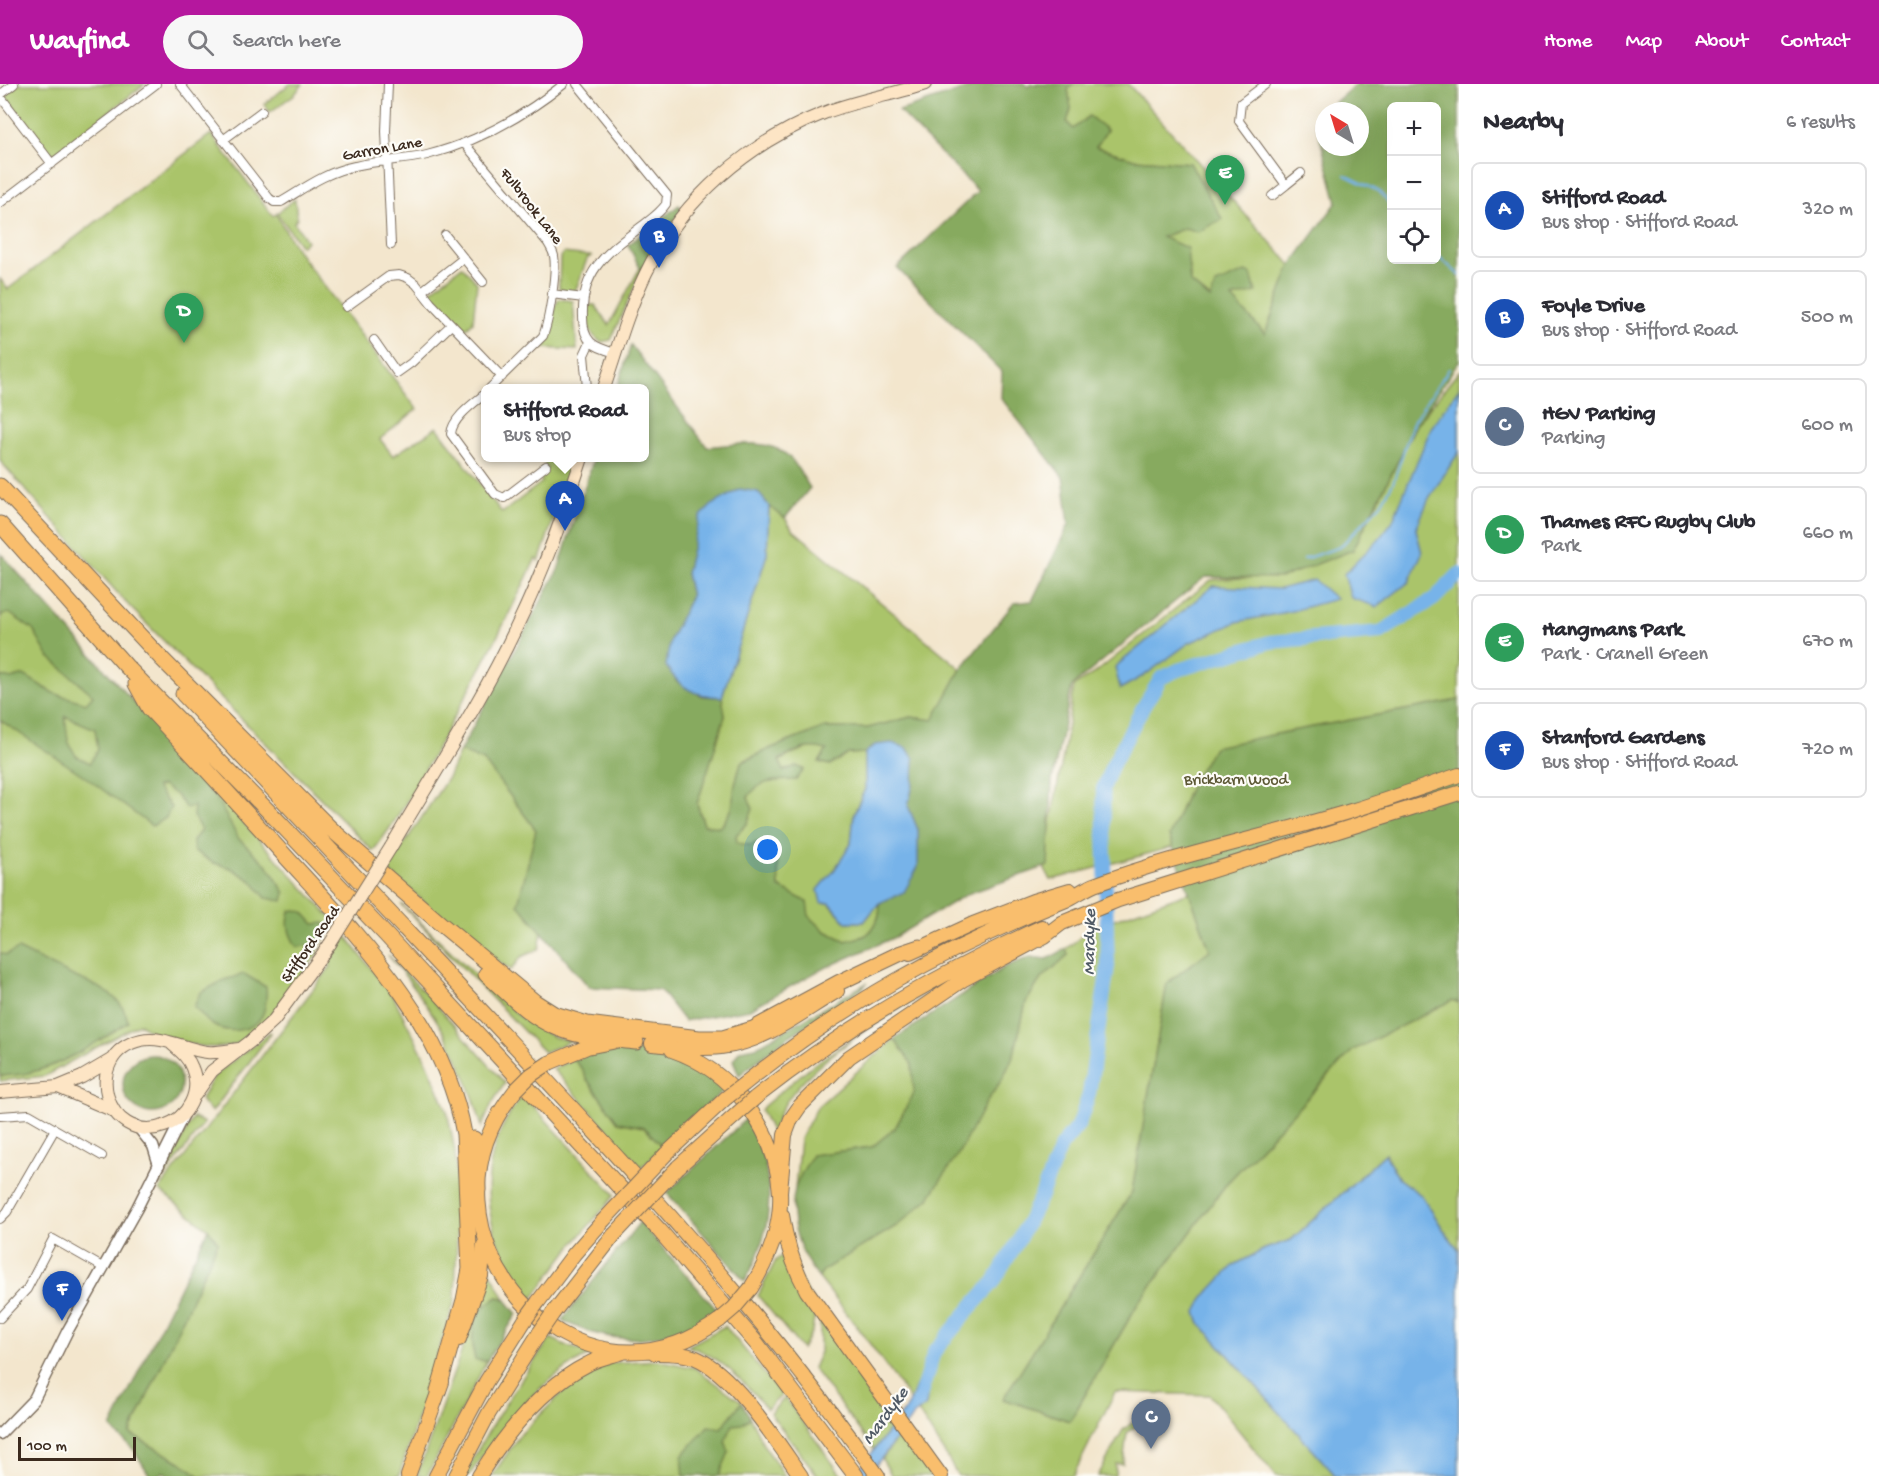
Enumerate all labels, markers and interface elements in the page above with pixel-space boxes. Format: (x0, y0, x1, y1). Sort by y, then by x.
search box (163, 15, 583, 69)
text: Wayfind (30, 26, 127, 59)
icon: search (184, 26, 217, 59)
text: Search here (232, 29, 341, 55)
text: Home (1544, 30, 1592, 55)
text: Map (1625, 30, 1662, 55)
text: About (1695, 30, 1748, 55)
text: Contact (1781, 30, 1849, 55)
north arrow (1315, 102, 1369, 156)
map controls (1387, 102, 1441, 264)
button: + (1387, 102, 1441, 156)
text: Nearby (1483, 108, 1564, 139)
text: 6 results (1786, 112, 1855, 135)
street label: Garron Lane (341, 134, 425, 167)
pin: E (1206, 156, 1244, 205)
button: − (1387, 156, 1441, 210)
street label: Fulbrook Lane (494, 164, 566, 250)
text: Stifford Road (1542, 186, 1665, 212)
text: A (1499, 199, 1510, 222)
text: 320 m (1803, 199, 1853, 222)
button: locate (1387, 210, 1441, 264)
text: Bus stop · Stifford Road (1542, 212, 1737, 235)
pin: B (640, 218, 678, 268)
pin: D (164, 294, 204, 343)
text: Foyle Drive (1542, 294, 1645, 320)
text: B (1499, 307, 1510, 330)
text: 500 m (1801, 307, 1853, 330)
text: Bus stop · Stifford Road (1542, 320, 1737, 343)
popup (481, 384, 649, 462)
text: Stifford Road (504, 399, 626, 425)
text: HGV Parking (1542, 402, 1656, 428)
text: C (1499, 415, 1510, 438)
text: 600 m (1801, 415, 1853, 438)
text: Bus stop (504, 425, 571, 448)
text: Parking (1542, 428, 1605, 451)
pin: A (546, 482, 584, 531)
text: Thames RFC Rugby Club (1542, 510, 1755, 536)
text: D (1498, 523, 1511, 546)
text: 660 m (1802, 523, 1853, 546)
text: Park (1542, 536, 1580, 559)
text: Hangmans Park (1542, 618, 1683, 644)
text: E (1498, 631, 1511, 654)
text: 670 m (1802, 631, 1853, 654)
text: Park · Cranell Green (1542, 644, 1708, 667)
text: Stanford Gardens (1542, 726, 1705, 752)
text: F (1499, 739, 1510, 762)
text: 720 m (1803, 739, 1853, 762)
text: Bus stop · Stifford Road (1542, 752, 1737, 775)
park label: Brickbarn Wood (1183, 772, 1290, 791)
your location (753, 835, 782, 864)
street label: Stifford Road (278, 902, 346, 987)
water label: Mardyke (1079, 908, 1102, 975)
pin: F (42, 1272, 82, 1321)
water label: Mardyke (858, 1383, 914, 1449)
pin: C (1132, 1400, 1170, 1449)
scale bar (18, 1434, 136, 1462)
text: 100 m (27, 1438, 67, 1457)

